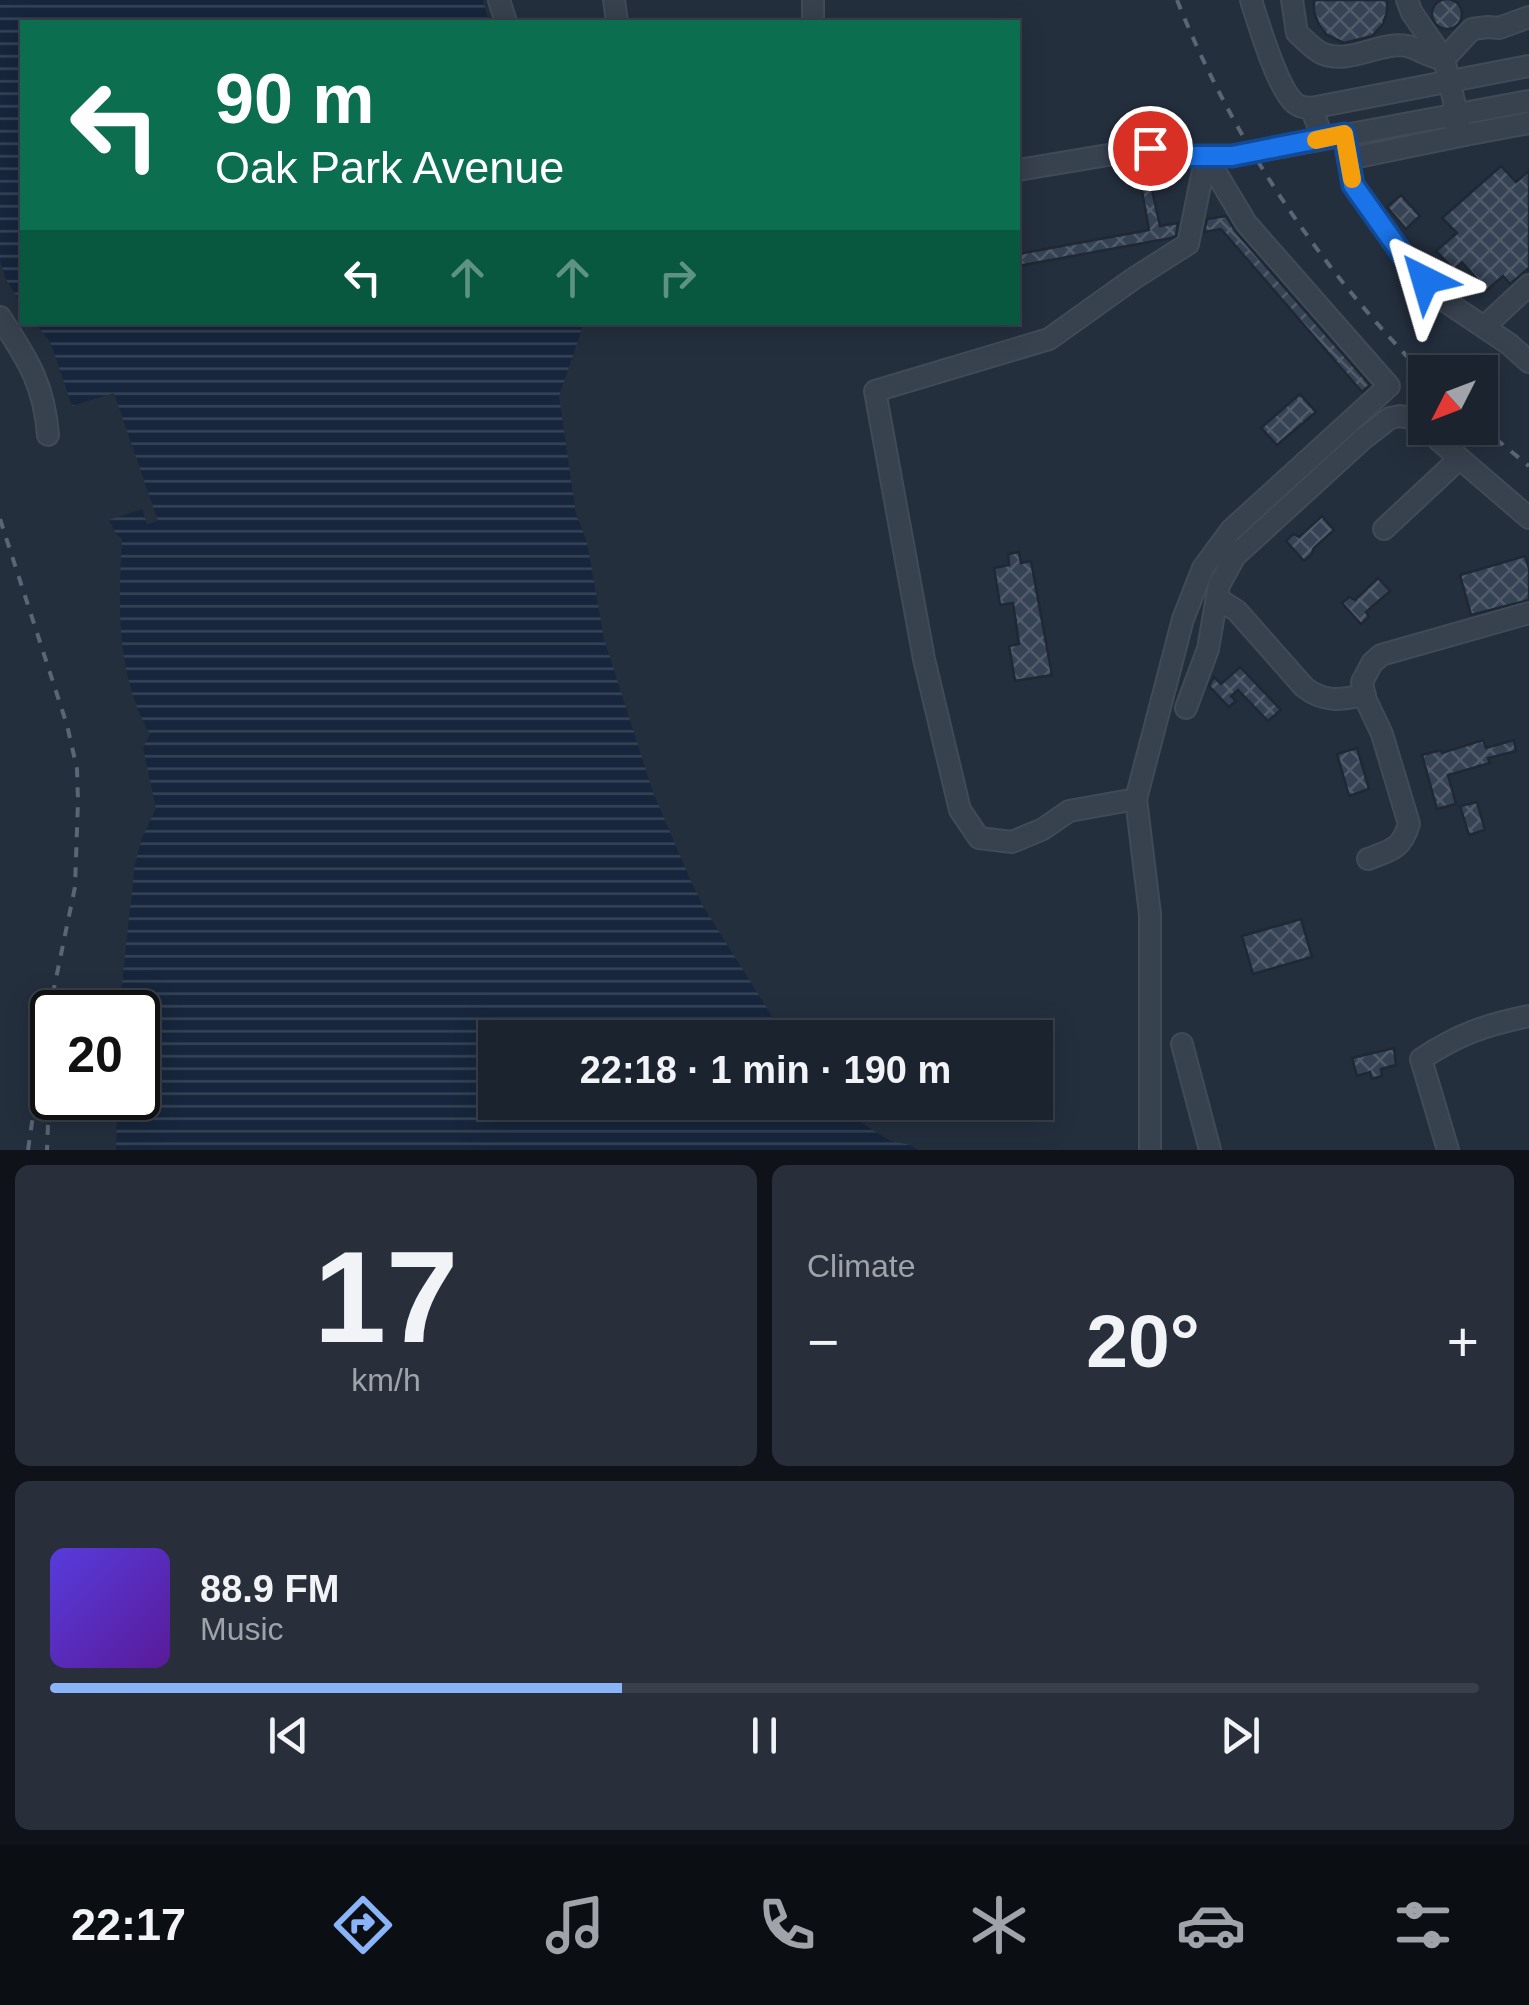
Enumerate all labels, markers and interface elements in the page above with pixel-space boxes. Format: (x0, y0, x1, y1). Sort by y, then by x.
icon: left (50, 60, 180, 190)
text: 90 m (215, 60, 375, 138)
pin (1108, 106, 1193, 191)
icon: arrive (1123, 121, 1178, 176)
text: Oak Park Avenue (215, 142, 564, 193)
position arrow (1373, 228, 1477, 332)
icon: left (335, 250, 390, 305)
icon: ahead (440, 250, 495, 305)
icon: ahead (545, 250, 600, 305)
icon: right (650, 250, 705, 305)
north arrow (1408, 355, 1498, 445)
map controls (1408, 355, 1498, 445)
speed limit sign: 20 (30, 990, 160, 1120)
text: 22:18 · 1 min · 190 m (580, 1049, 951, 1091)
text: 17 (314, 1224, 458, 1370)
text: Climate (807, 1248, 915, 1284)
text: 20° (1086, 1299, 1200, 1383)
text: − (807, 1311, 839, 1373)
text: + (1447, 1311, 1479, 1373)
text: km/h (351, 1362, 421, 1398)
text: 88.9 FM (200, 1568, 339, 1610)
text: Music (200, 1611, 284, 1647)
icon: previous (261, 1708, 316, 1763)
icon: pause (737, 1708, 792, 1763)
icon: next (1213, 1708, 1268, 1763)
icon: directions (328, 1890, 398, 1960)
icon: music (540, 1890, 610, 1960)
icon: phone (752, 1890, 822, 1960)
icon: climate (964, 1890, 1034, 1960)
icon: car (1176, 1890, 1246, 1960)
icon: filters (1388, 1890, 1458, 1960)
text: 22:17 (71, 1899, 186, 1950)

